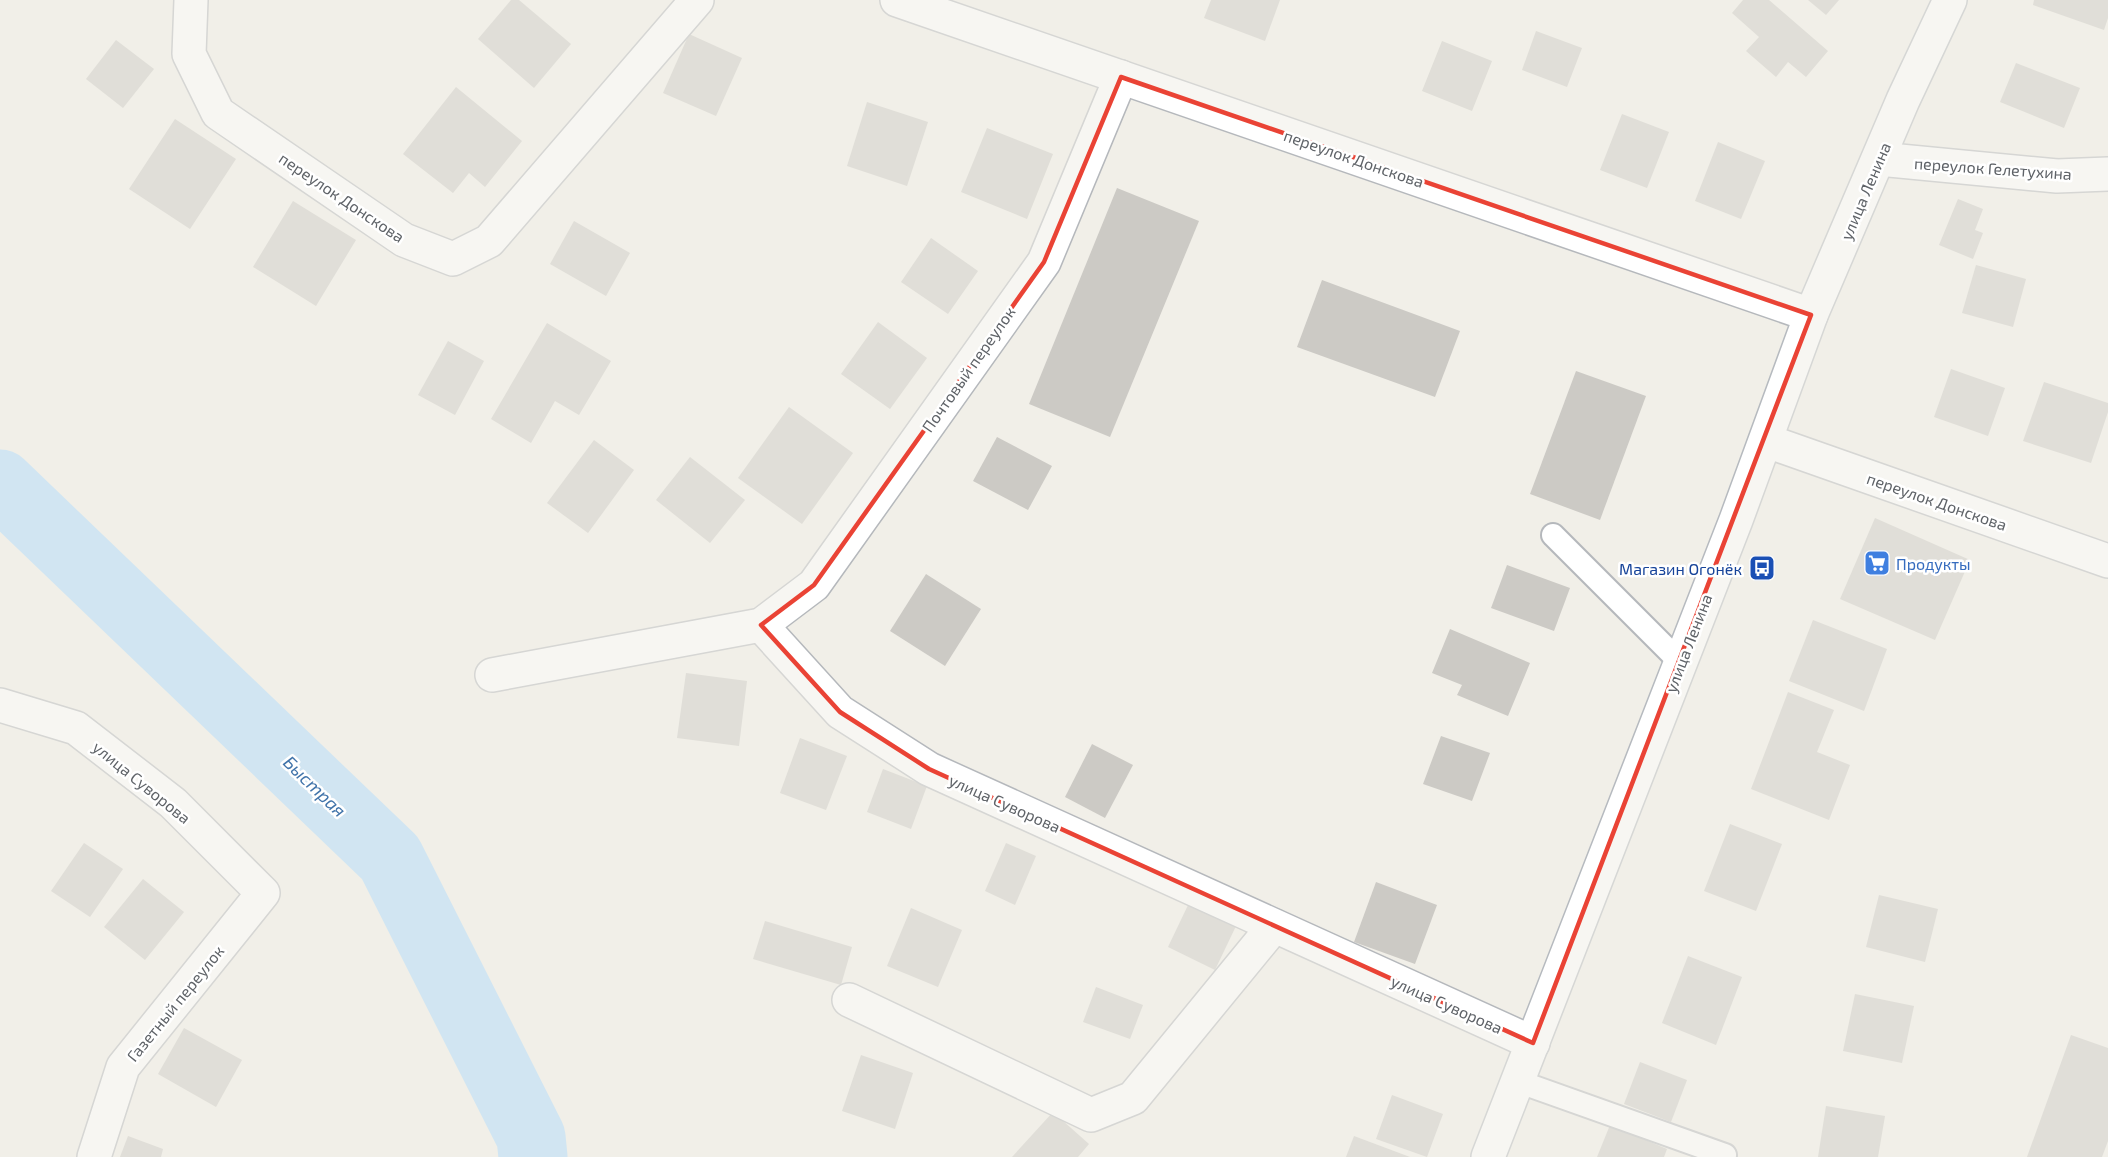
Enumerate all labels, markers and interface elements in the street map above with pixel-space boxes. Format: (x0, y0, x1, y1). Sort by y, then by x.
street label: переулок Донскова (1281, 125, 1426, 192)
street label: улица Ленина (1836, 139, 1895, 243)
street label: переулок Донскова (275, 148, 408, 247)
street label: переулок Гелетухина (1913, 153, 2073, 184)
street label: Почтовый переулок (917, 302, 1020, 436)
street label: переулок Донскова (1864, 468, 2009, 535)
supermarket icon: Продукты (1862, 548, 1892, 578)
bus stop icon: Магазин Огонёк (1747, 553, 1777, 583)
place label: Продукты (1896, 554, 1971, 574)
place label: Магазин Огонёк (1619, 559, 1742, 578)
street label: улица Ленина (1660, 591, 1716, 695)
street label: улица Суворова (89, 737, 195, 828)
water label: Быстрая (279, 751, 351, 821)
street label: улица Суворова (946, 770, 1064, 837)
street label: Газетный переулок (122, 941, 229, 1065)
street label: улица Суворова (1388, 971, 1506, 1038)

